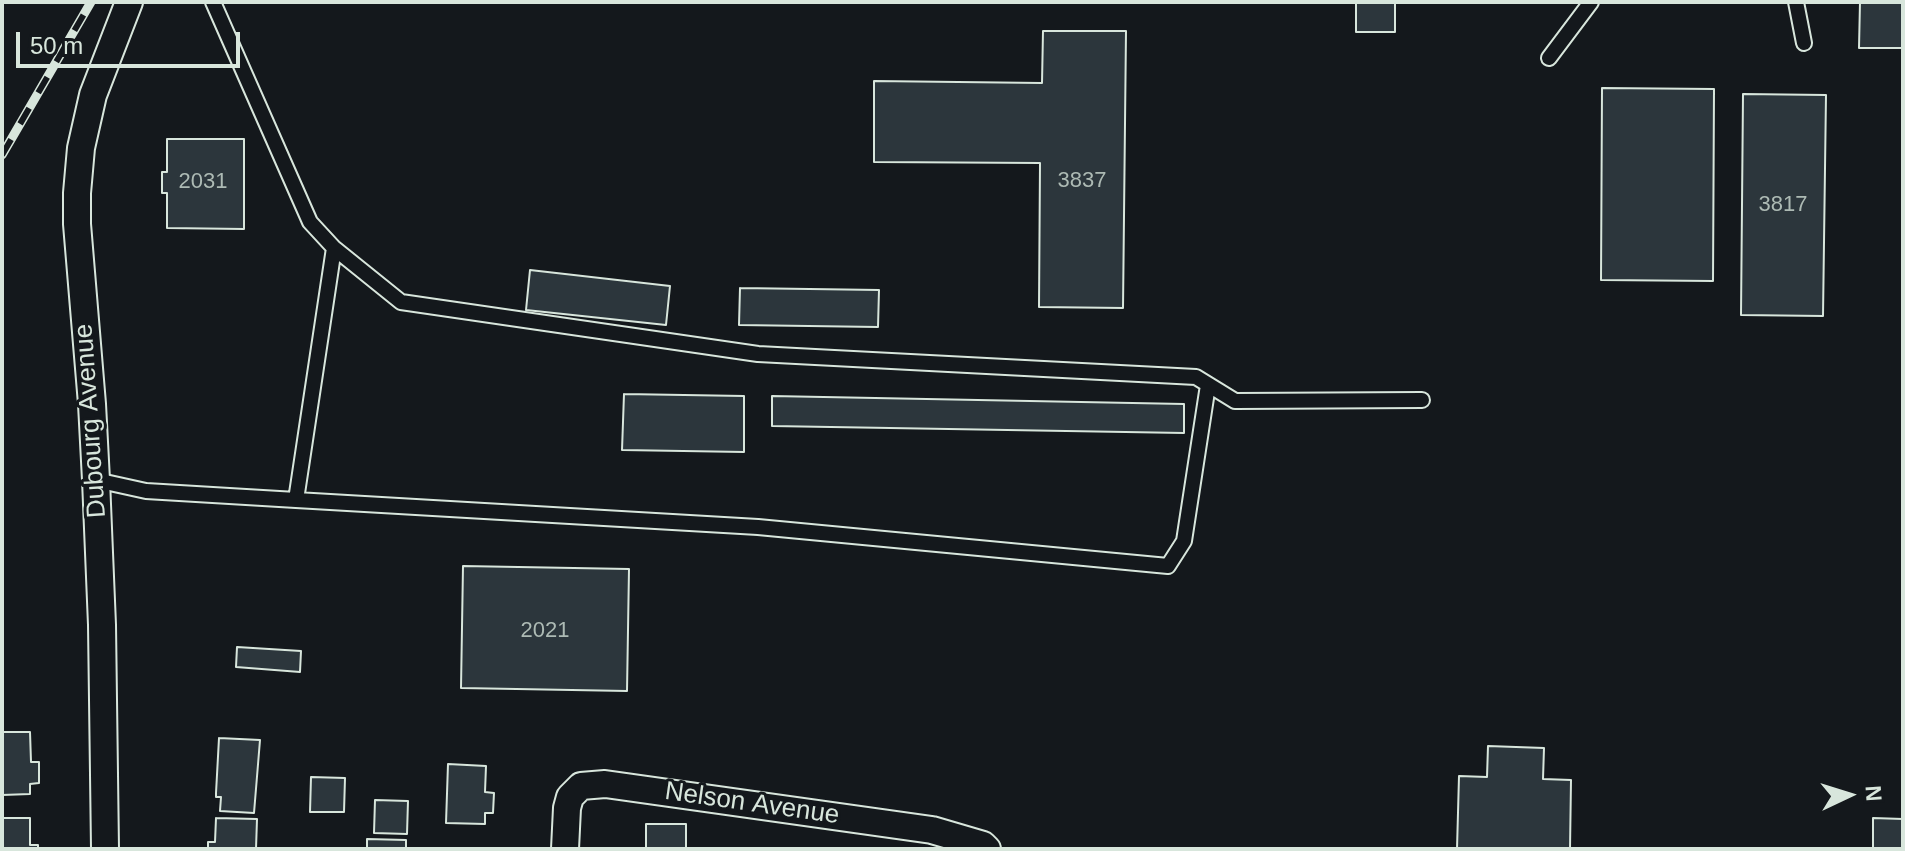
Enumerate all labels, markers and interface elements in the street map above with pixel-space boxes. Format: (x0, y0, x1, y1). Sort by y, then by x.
scale bar (20, 16, 244, 66)
text: 50 m (30, 32, 83, 59)
house number: 3837 (1058, 168, 1106, 194)
house number: 2031 (179, 169, 227, 195)
house number: 3817 (1759, 192, 1807, 218)
street label: Dubourg Avenue (69, 323, 113, 519)
house number: 2021 (521, 618, 569, 644)
north arrow (1809, 755, 1889, 835)
street label: Nelson Avenue (663, 776, 841, 832)
text: N (1860, 784, 1886, 802)

